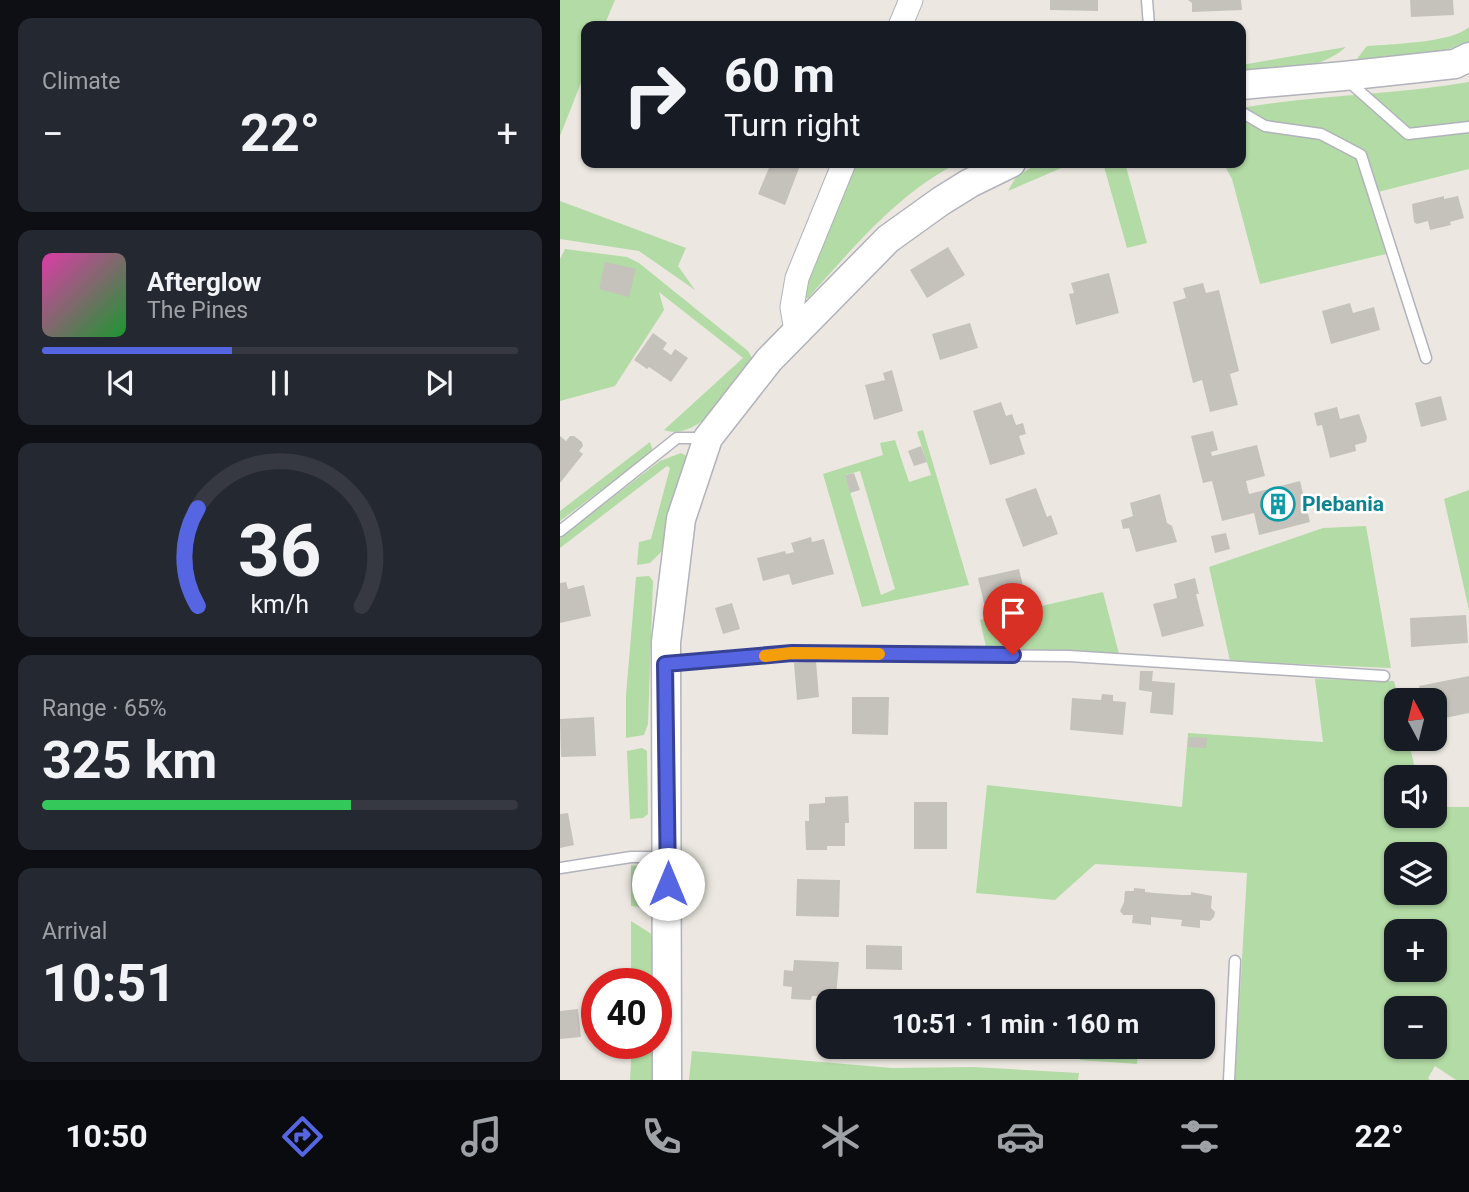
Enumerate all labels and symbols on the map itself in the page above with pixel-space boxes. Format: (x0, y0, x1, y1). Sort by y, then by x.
building icon: Plebania (1259, 485, 1297, 523)
place label: Plebania (1302, 492, 1384, 516)
pin (983, 583, 1043, 655)
north arrow (1384, 688, 1447, 751)
position arrow (631, 847, 705, 921)
speed limit sign: 40 (581, 968, 672, 1059)

